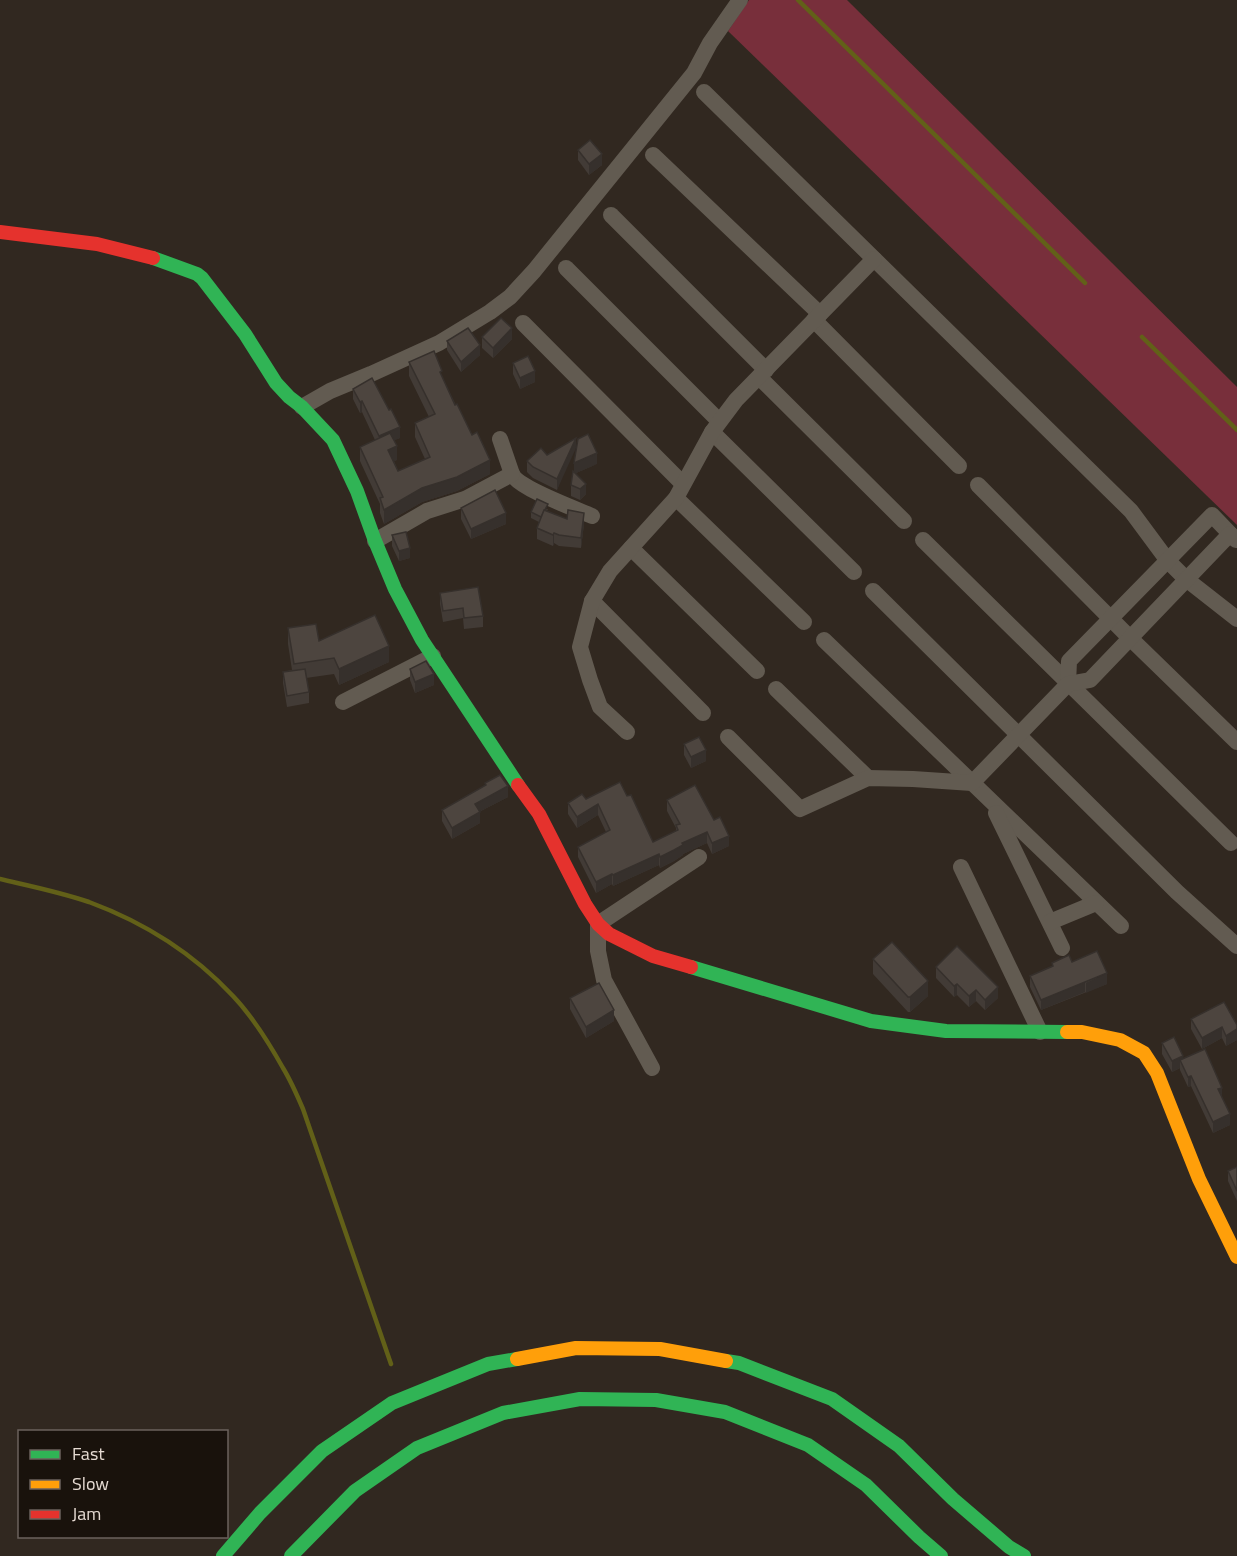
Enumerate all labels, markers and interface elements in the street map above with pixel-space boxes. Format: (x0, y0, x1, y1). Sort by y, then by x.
legend (18, 1430, 228, 1538)
text: Fast (72, 1440, 105, 1467)
text: Slow (72, 1470, 109, 1497)
text: Jam (72, 1500, 101, 1527)

